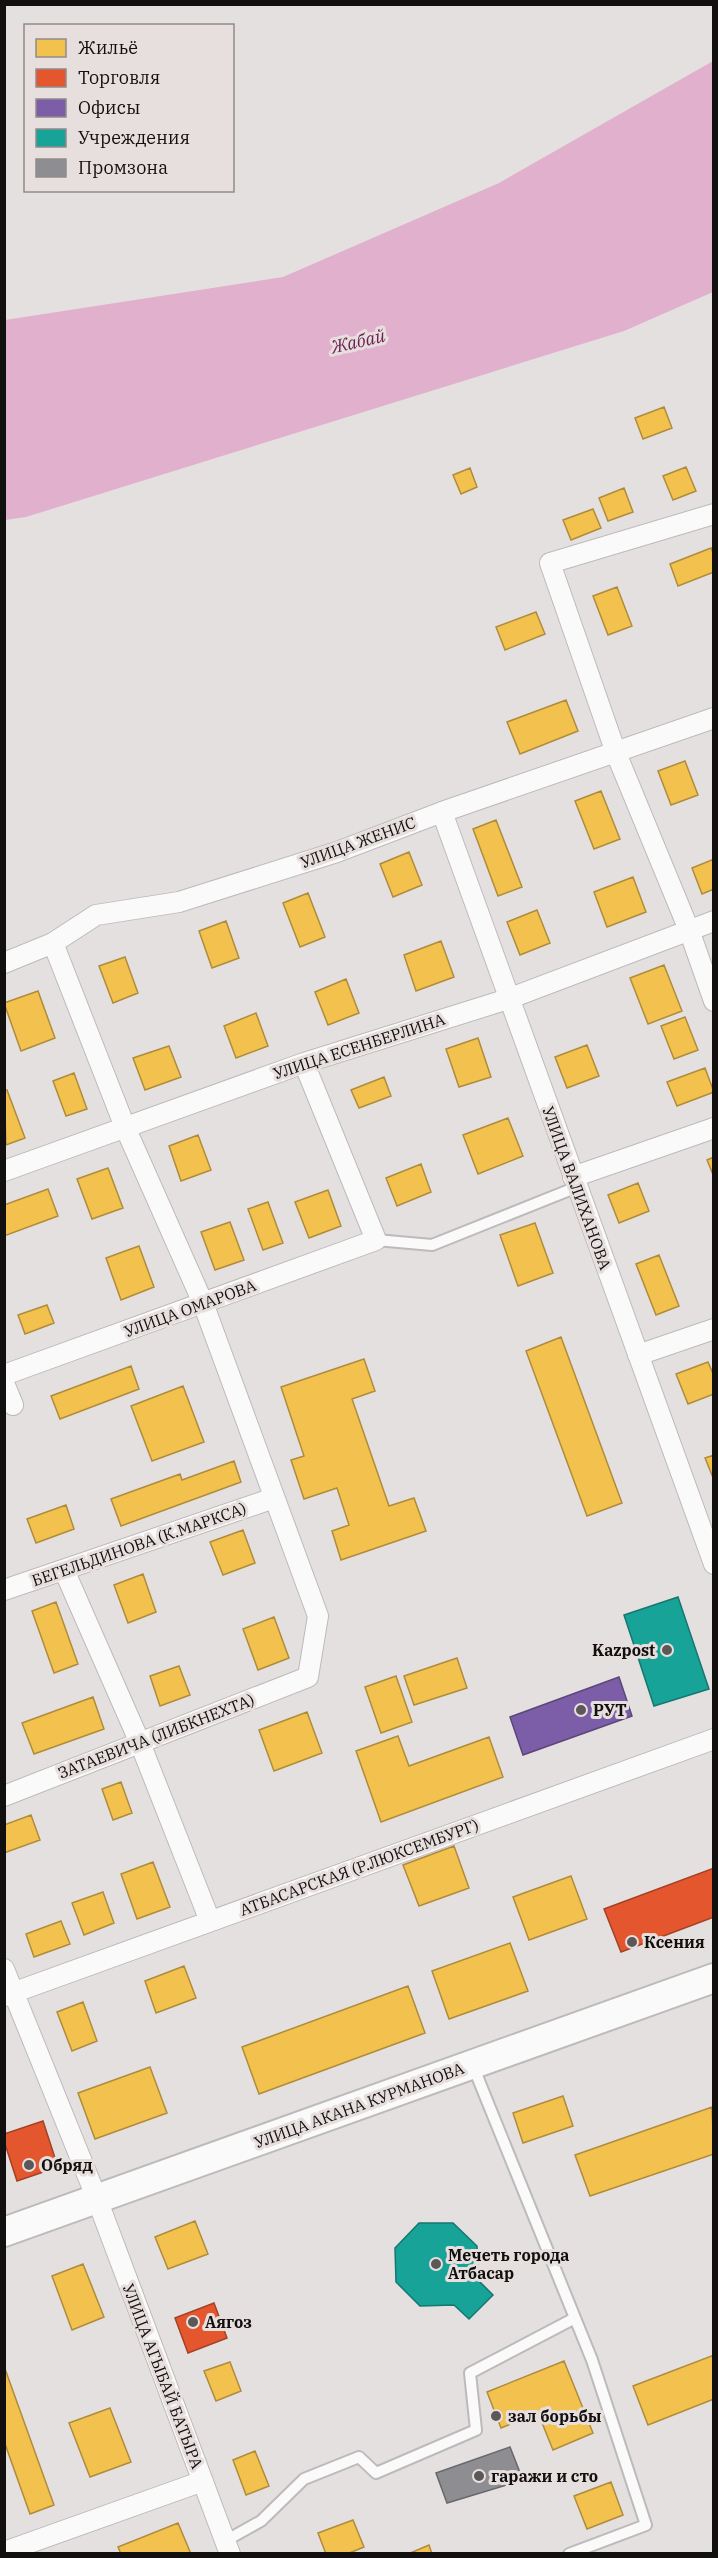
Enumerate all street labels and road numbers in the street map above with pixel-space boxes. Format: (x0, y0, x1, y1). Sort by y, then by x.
street label: УЛИЦА ЖЕНИС (298, 812, 418, 872)
street label: УЛИЦА ЕСЕНБЕРЛИНА (271, 1009, 447, 1083)
street label: УЛИЦА ВАЛИХАНОВА (538, 1104, 616, 1272)
street label: УЛИЦА ОМАРОВА (121, 1275, 259, 1341)
street label: БЕГЕЛЬДИНОВА (К.МАРКСА) (29, 1498, 249, 1590)
street label: ЗАТАЕВИЧА (ЛИБКНЕХТА) (55, 1689, 257, 1783)
street label: АТБАСАРСКАЯ (Р.ЛЮКСЕМБУРГ) (237, 1814, 481, 1920)
street label: УЛИЦА АКАНА КУРМАНОВА (251, 2058, 467, 2152)
street label: УЛИЦА АГЫБАЙ БАТЫРА (118, 2281, 208, 2471)

